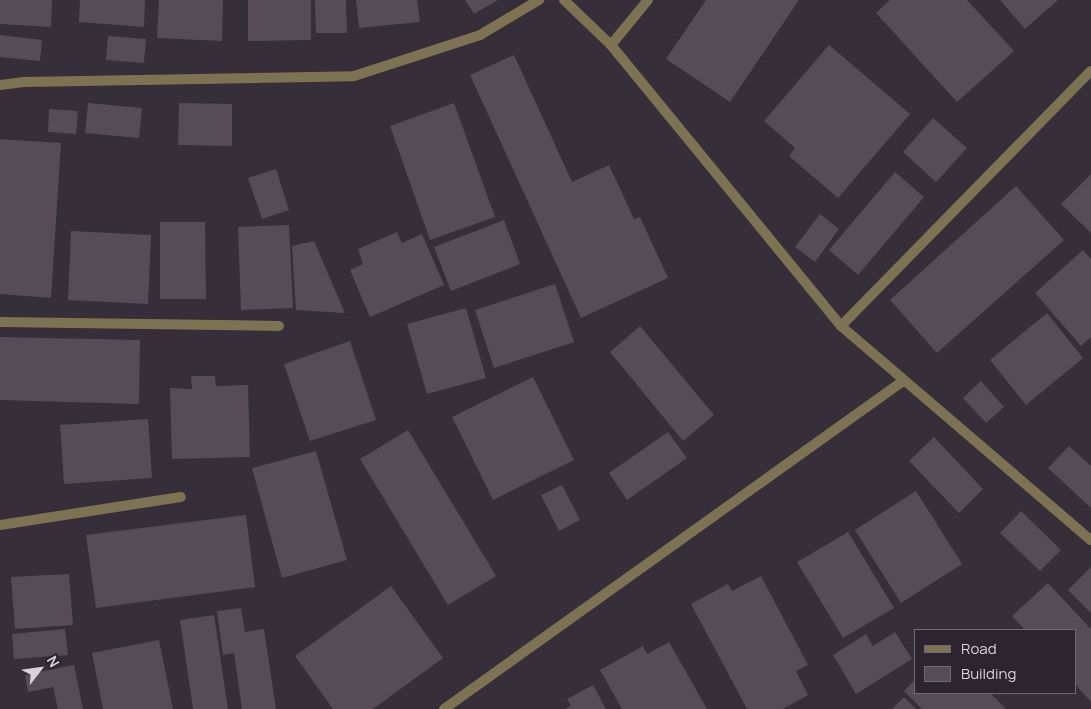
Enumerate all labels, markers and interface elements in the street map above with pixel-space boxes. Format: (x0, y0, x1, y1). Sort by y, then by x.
legend (914, 629, 1076, 694)
text: Road (961, 638, 997, 659)
north arrow (15, 644, 65, 694)
text: N (43, 652, 64, 670)
text: Building (961, 663, 1016, 684)

